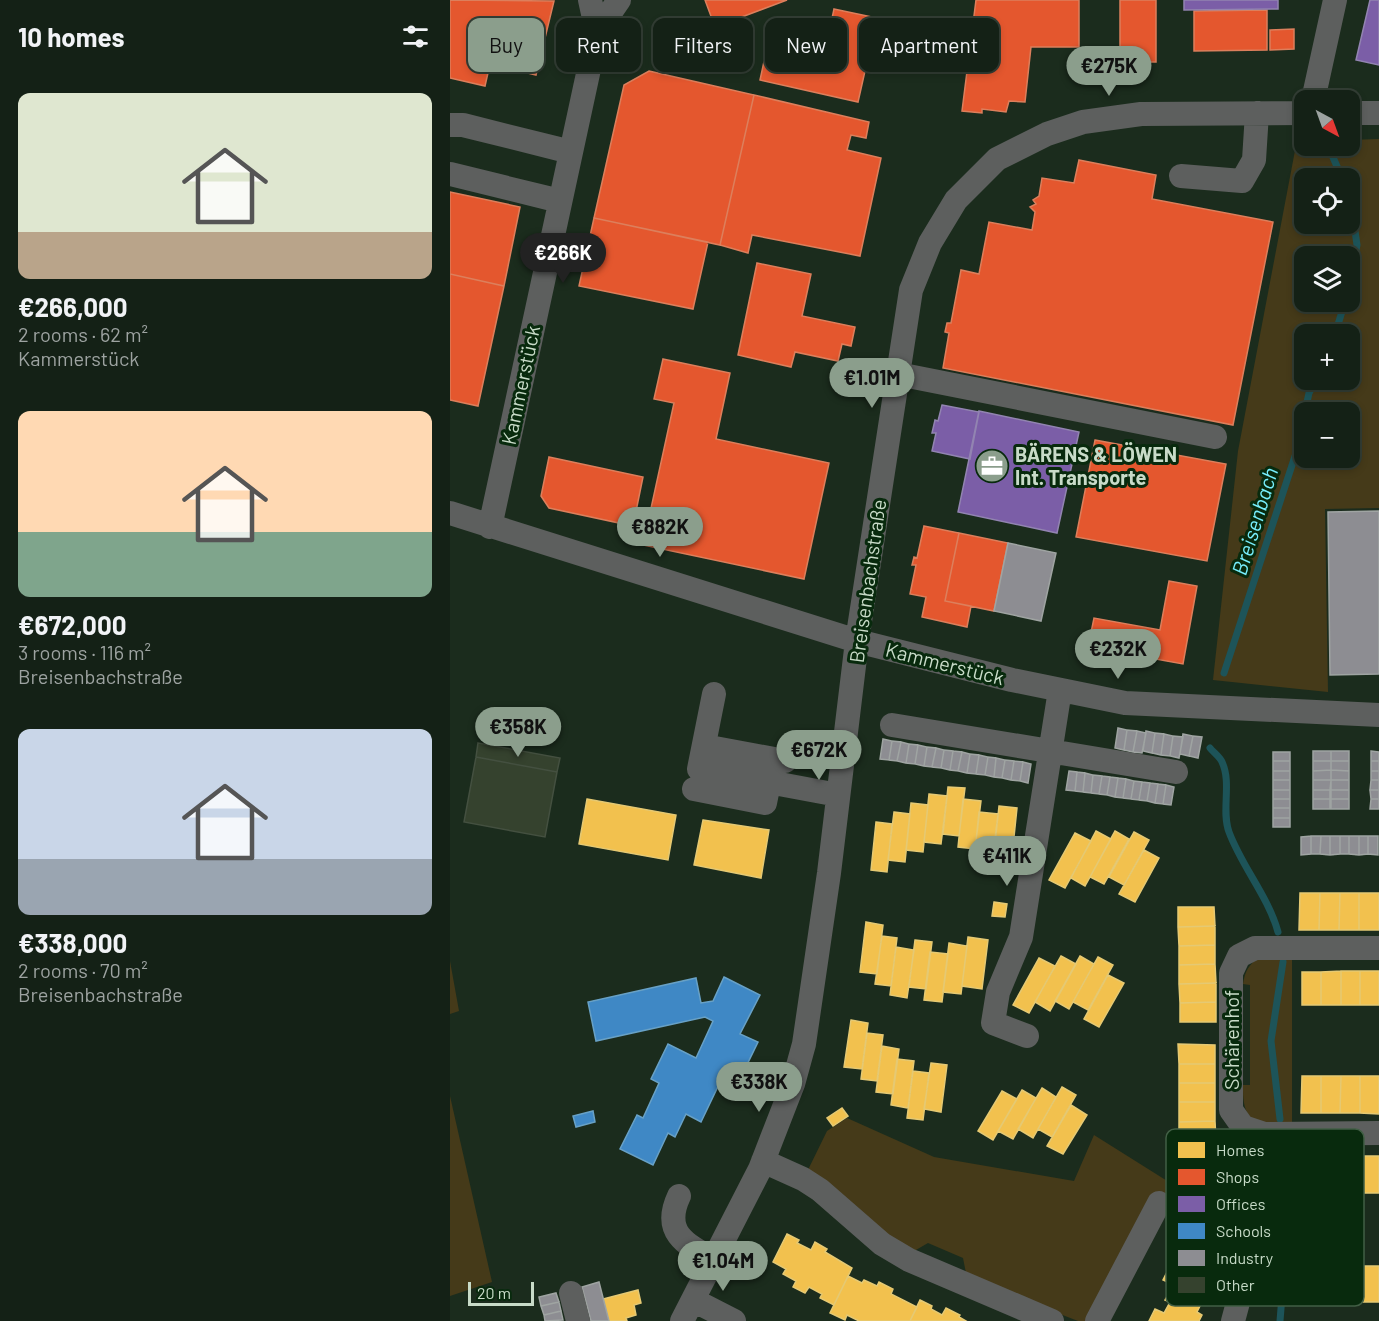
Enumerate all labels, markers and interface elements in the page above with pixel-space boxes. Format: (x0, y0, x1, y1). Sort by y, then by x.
chip: Buy (468, 18, 544, 72)
chip: Rent (556, 18, 641, 72)
chip: Filters (653, 18, 753, 72)
chip: New (765, 18, 847, 72)
chip: Apartment (859, 18, 999, 72)
icon: filters (399, 20, 432, 53)
text: 10 homes (18, 21, 125, 52)
pin: €275K (1067, 46, 1151, 97)
text: €275K (1080, 53, 1138, 77)
north arrow (1294, 90, 1360, 156)
map controls (1294, 90, 1360, 468)
icon: home (171, 132, 279, 240)
button: locate (1294, 168, 1360, 234)
pin: €266K (521, 233, 605, 284)
text: €266K (534, 240, 592, 264)
button: layers (1294, 246, 1360, 312)
text: €266,000 (18, 291, 128, 322)
text: 2 rooms · 62 m² (18, 322, 148, 346)
street label: Kammerstück (496, 323, 544, 447)
button: + (1294, 324, 1360, 390)
text: Kammerstück (18, 346, 139, 370)
pin: €1.01M (823, 358, 921, 409)
text: €1.01M (843, 365, 901, 389)
button: − (1294, 402, 1360, 468)
place label: BÄRENS & LÖWEN Int. Transporte (1015, 442, 1177, 489)
office icon: BÄRENS & LÖWEN Int. Transporte (974, 448, 1010, 484)
icon: home (171, 450, 279, 558)
water label: Breisenbach (1226, 464, 1282, 578)
street label: Breisenbachstraße (844, 498, 890, 664)
pin: €882K (618, 507, 702, 558)
text: €882K (631, 514, 689, 538)
text: €672,000 (18, 609, 127, 640)
pin: €232K (1076, 629, 1160, 680)
text: €232K (1089, 636, 1147, 660)
street label: Kammerstück (883, 637, 1007, 689)
text: 3 rooms · 116 m² (18, 640, 151, 664)
text: Breisenbachstraße (18, 664, 183, 688)
pin: €358K (476, 707, 560, 758)
text: €358K (489, 714, 547, 738)
pin: €672K (777, 730, 861, 781)
text: €672K (790, 737, 848, 761)
icon: home (171, 768, 279, 876)
pin: €411K (965, 836, 1049, 887)
text: €411K (982, 843, 1032, 867)
text: €338,000 (18, 927, 127, 958)
text: 2 rooms · 70 m² (18, 958, 148, 982)
text: Breisenbachstraße (18, 982, 183, 1006)
street label: Schärenhof (1219, 990, 1243, 1090)
pin: €338K (717, 1062, 801, 1113)
text: €338K (730, 1069, 788, 1093)
legend (1166, 1129, 1364, 1306)
text: Homes (1216, 1140, 1264, 1159)
text: Shops (1216, 1167, 1259, 1186)
text: Offices (1216, 1194, 1265, 1213)
text: Schools (1216, 1221, 1271, 1240)
pin: €1.04M (674, 1241, 772, 1292)
text: €1.04M (692, 1248, 754, 1272)
text: Industry (1216, 1248, 1274, 1267)
text: Other (1216, 1275, 1255, 1294)
scale bar (468, 1279, 534, 1306)
text: 20 m (477, 1283, 511, 1302)

